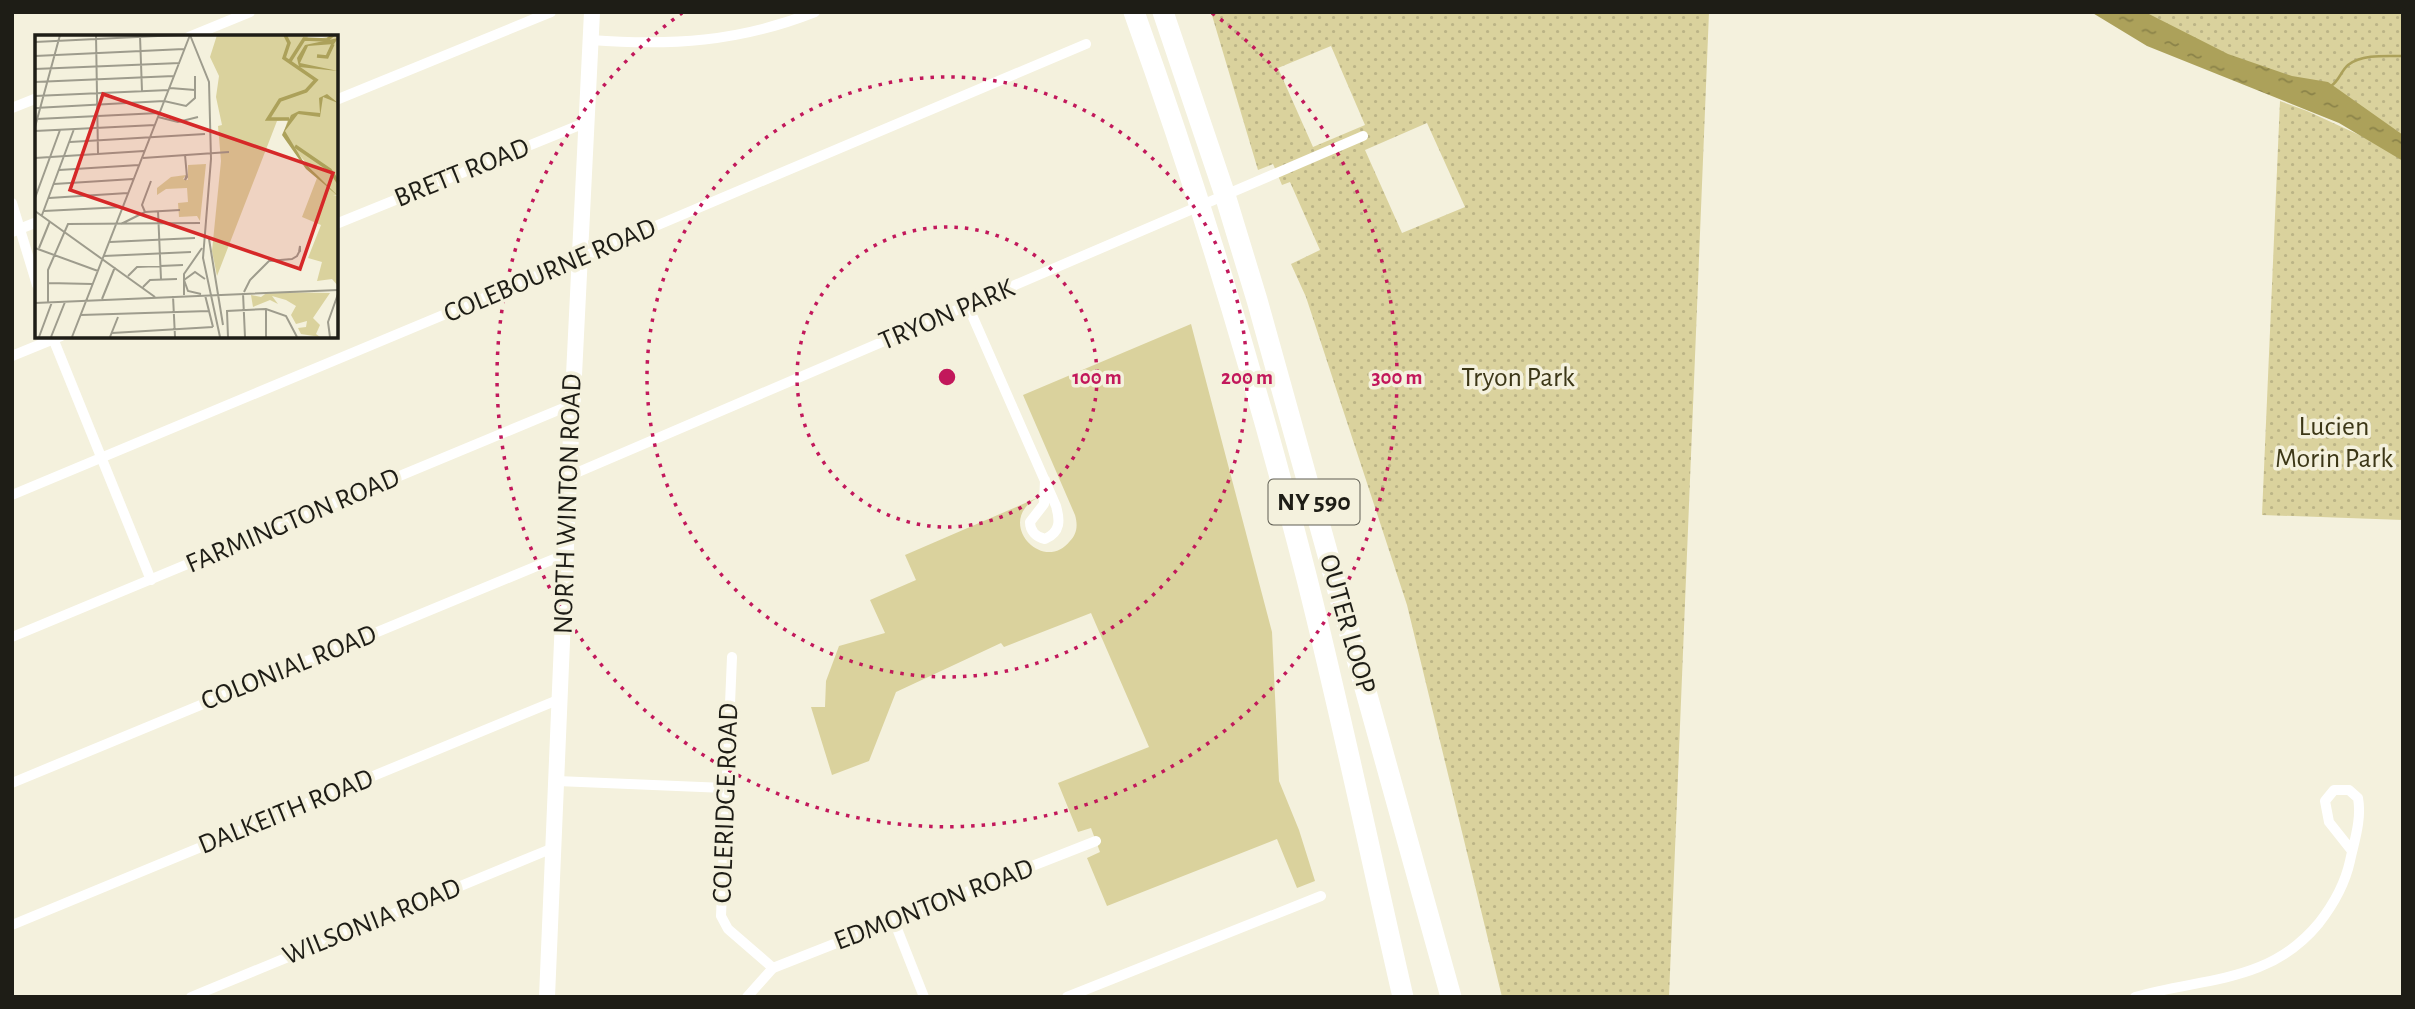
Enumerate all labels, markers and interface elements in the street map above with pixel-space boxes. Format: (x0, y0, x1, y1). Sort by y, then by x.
inset map (35, 35, 338, 338)
street label: BRETT ROAD (390, 133, 534, 213)
street label: COLEBOURNE ROAD (440, 214, 660, 328)
street label: TRYON PARK (875, 274, 1019, 356)
park label: Tryon Park (1461, 364, 1575, 392)
centre of rings (935, 365, 959, 389)
text: 100 m (1072, 367, 1122, 388)
text: 200 m (1221, 367, 1273, 388)
text: 300 m (1371, 367, 1423, 388)
street label: NORTH WINTON ROAD (549, 373, 587, 635)
park label: Lucien Morin Park (2275, 413, 2393, 473)
street label: FARMINGTON ROAD (182, 463, 404, 579)
road number: NY 590 (1268, 480, 1360, 524)
street label: OUTER LOOP (1314, 551, 1380, 697)
street label: COLONIAL ROAD (197, 620, 381, 716)
street label: COLERIDGE ROAD (709, 702, 743, 904)
street label: DALKEITH ROAD (195, 764, 377, 860)
street label: EDMONTON ROAD (830, 854, 1038, 956)
street label: WILSONIA ROAD (279, 874, 465, 970)

